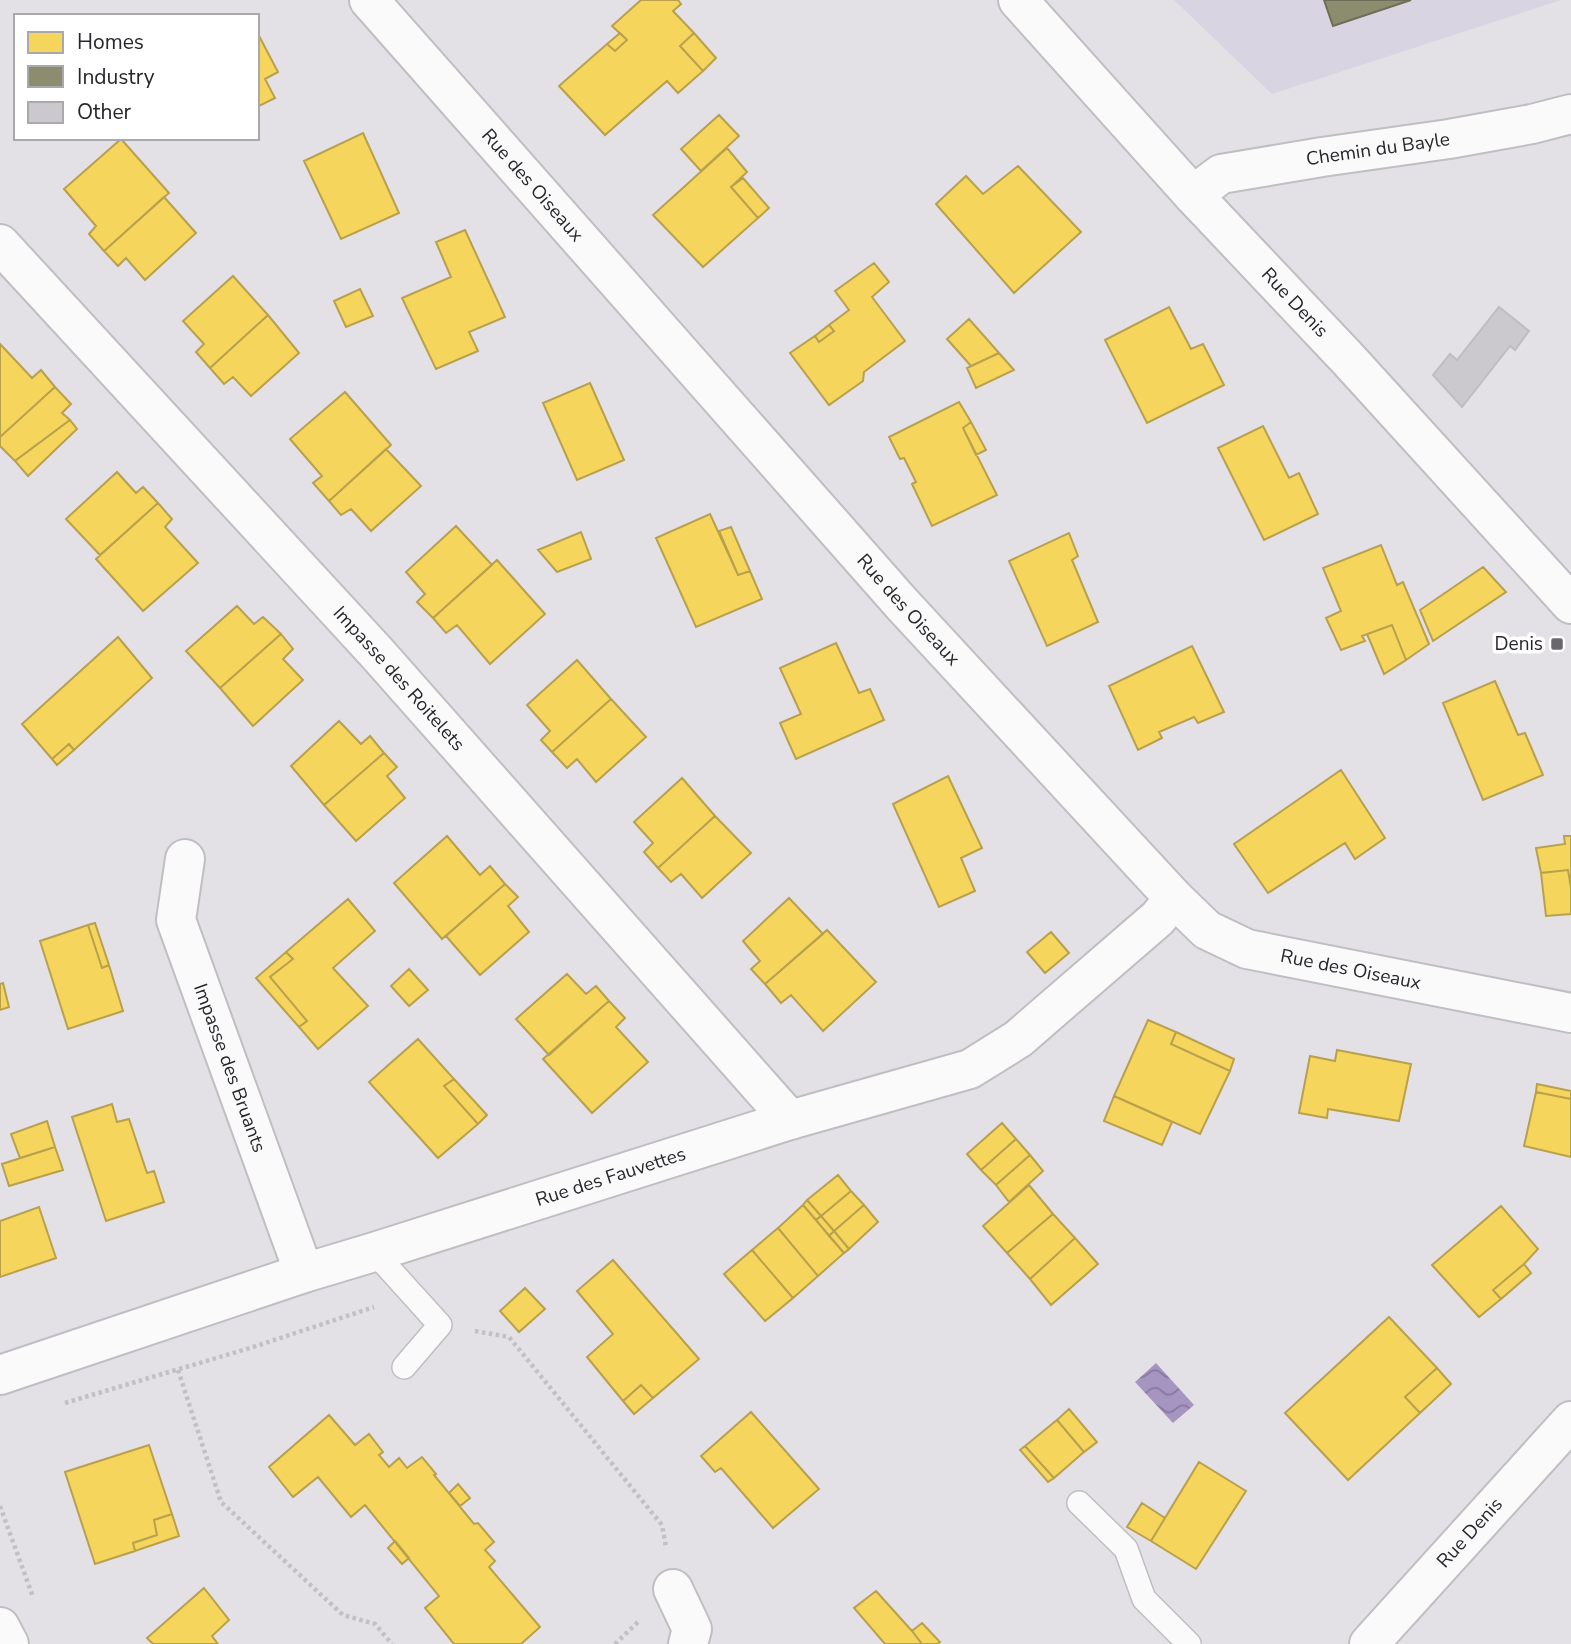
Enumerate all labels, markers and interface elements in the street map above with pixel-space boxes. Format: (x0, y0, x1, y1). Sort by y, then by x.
legend (14, 14, 259, 140)
text: Homes (77, 28, 144, 56)
text: Industry (77, 63, 155, 91)
text: Other (77, 98, 132, 126)
street label: Rue des Oiseaux (476, 123, 589, 247)
street label: Chemin du Bayle (1304, 126, 1452, 172)
street label: Rue Denis (1255, 262, 1334, 343)
street label: Rue des Oiseaux (851, 548, 966, 671)
street label: Impasse des Roitelets (327, 601, 471, 757)
place label: Denis (1494, 631, 1543, 657)
marker: Denis (1549, 636, 1565, 652)
street label: Rue des Oiseaux (1278, 943, 1423, 996)
street label: Impasse des Bruants (187, 980, 272, 1156)
street label: Rue des Fauvettes (532, 1141, 689, 1213)
street label: Rue Denis (1431, 1492, 1509, 1574)

